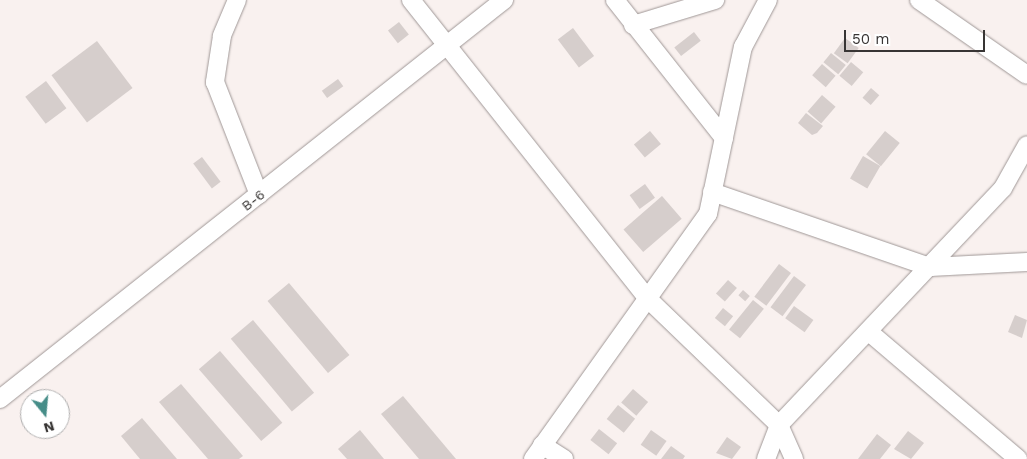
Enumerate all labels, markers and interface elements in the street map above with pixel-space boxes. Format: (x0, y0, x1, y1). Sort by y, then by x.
scale bar (847, 20, 988, 52)
text: 50 m (852, 30, 889, 48)
street label: B-6 (238, 186, 268, 214)
north arrow (20, 389, 70, 439)
text: N (42, 418, 56, 437)

